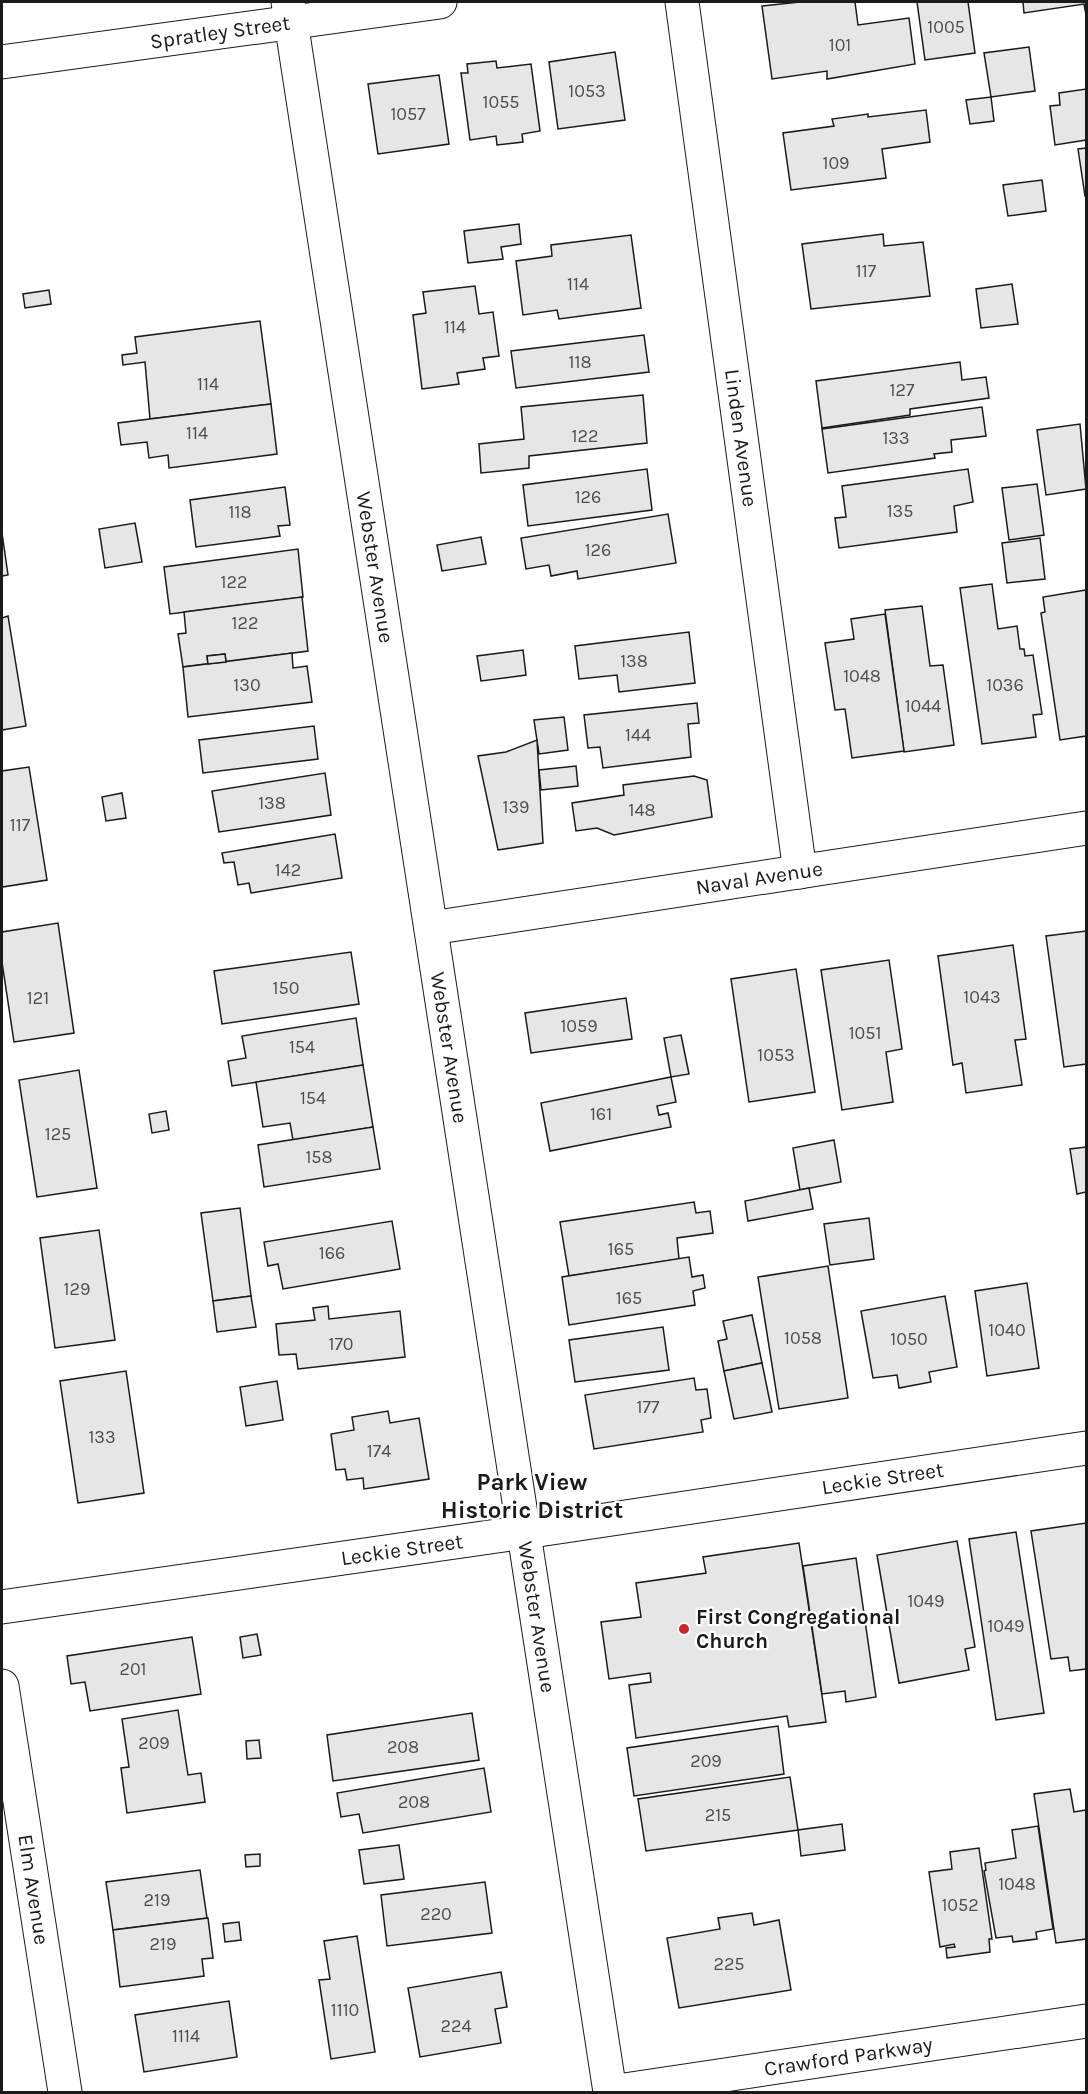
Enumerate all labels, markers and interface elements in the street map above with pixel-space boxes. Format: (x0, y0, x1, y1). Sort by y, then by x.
street label: Spratley Street (148, 11, 292, 54)
house number: 1005 (927, 16, 965, 38)
house number: 101 (829, 34, 851, 56)
house number: 1053 (568, 80, 606, 102)
house number: 1055 (483, 91, 519, 113)
house number: 1057 (390, 103, 426, 125)
house number: 109 (822, 152, 850, 174)
house number: 117 (856, 260, 877, 282)
house number: 114 (567, 273, 589, 295)
house number: 114 (444, 316, 466, 338)
house number: 118 (569, 351, 591, 373)
street label: Linden Avenue (720, 368, 762, 508)
house number: 114 (197, 373, 219, 395)
house number: 127 (890, 379, 915, 401)
house number: 114 (186, 422, 208, 444)
house number: 122 (572, 425, 598, 447)
house number: 133 (882, 427, 910, 449)
house number: 126 (575, 486, 601, 508)
street label: Webster Avenue (352, 490, 399, 645)
house number: 135 (887, 500, 913, 522)
house number: 118 (229, 501, 251, 523)
house number: 126 (585, 539, 611, 561)
house number: 122 (221, 571, 247, 593)
house number: 122 (232, 612, 258, 634)
house number: 138 (620, 650, 648, 672)
house number: 1048 (843, 665, 881, 687)
house number: 130 (233, 674, 261, 696)
house number: 1036 (986, 674, 1024, 696)
house number: 1044 (905, 695, 941, 717)
house number: 144 (625, 724, 651, 746)
house number: 138 (258, 792, 286, 814)
house number: 139 (502, 796, 530, 818)
house number: 148 (628, 799, 656, 821)
house number: 117 (10, 814, 31, 836)
street label: Naval Avenue (694, 856, 824, 899)
house number: 142 (275, 859, 301, 881)
street label: Webster Avenue (426, 970, 473, 1125)
house number: 150 (273, 977, 299, 999)
house number: 1043 (963, 986, 1001, 1008)
house number: 121 (27, 987, 49, 1009)
house number: 1059 (560, 1015, 598, 1037)
house number: 1051 (849, 1022, 881, 1044)
house number: 154 (289, 1036, 315, 1058)
house number: 1053 (757, 1044, 795, 1066)
house number: 154 (300, 1087, 326, 1109)
house number: 161 (590, 1103, 612, 1125)
house number: 125 (45, 1123, 71, 1145)
house number: 158 (305, 1146, 333, 1168)
house number: 165 (608, 1238, 634, 1260)
house number: 166 (319, 1242, 345, 1264)
house number: 129 (64, 1278, 90, 1300)
house number: 165 (616, 1287, 642, 1309)
house number: 1040 (988, 1319, 1026, 1341)
house number: 1058 (784, 1327, 822, 1349)
house number: 1050 (890, 1328, 928, 1350)
house number: 170 (328, 1333, 354, 1355)
house number: 177 (637, 1396, 660, 1418)
house number: 133 (88, 1426, 116, 1448)
house number: 174 (367, 1440, 391, 1462)
street label: Leckie Street (820, 1457, 945, 1499)
district label: Park View Historic District (441, 1468, 623, 1524)
street label: Leckie Street (339, 1529, 465, 1570)
street label: Webster Avenue (513, 1540, 560, 1694)
house number: 1049 (907, 1590, 945, 1612)
place label: First Congregational Church (696, 1605, 900, 1653)
house number: 1049 (987, 1615, 1025, 1637)
marker: First Congregational Church (677, 1622, 691, 1636)
house number: 201 (119, 1658, 147, 1680)
house number: 209 (138, 1732, 170, 1754)
house number: 208 (387, 1736, 419, 1758)
house number: 209 (690, 1750, 722, 1772)
house number: 208 (398, 1791, 430, 1813)
house number: 215 (705, 1804, 731, 1826)
street label: Elm Avenue (13, 1833, 54, 1947)
house number: 1048 (998, 1873, 1036, 1895)
house number: 219 (144, 1889, 170, 1911)
house number: 1052 (941, 1894, 979, 1916)
house number: 220 (420, 1903, 452, 1925)
house number: 219 (150, 1933, 176, 1955)
house number: 225 (713, 1953, 745, 1975)
house number: 1110 (331, 1999, 359, 2021)
house number: 224 (441, 2015, 471, 2037)
house number: 1114 (172, 2025, 200, 2047)
street label: Crawford Parkway (762, 2032, 935, 2081)

